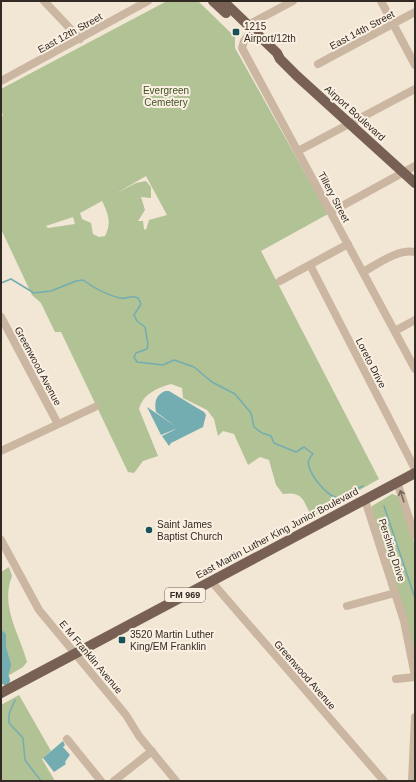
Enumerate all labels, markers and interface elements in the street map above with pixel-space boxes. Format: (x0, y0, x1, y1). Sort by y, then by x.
street label: East 14th Street (328, 8, 396, 52)
street label: East 12th Street (36, 11, 104, 55)
place label: 1215 Airport/12th (244, 21, 296, 44)
marker: 1215 Airport/12th (231, 27, 241, 37)
street label: Airport Boulevard (323, 83, 387, 143)
park label: Evergreen Cemetery (143, 85, 189, 108)
street label: Tillery Street (316, 170, 352, 224)
street label: Greenwood Avenue (13, 325, 64, 408)
street label: Loreto Drive (354, 336, 388, 390)
street label: East Martin Luther King Junior Boulevard (194, 485, 360, 581)
one-way arrow (398, 489, 405, 502)
street label: Pershing Drive (377, 517, 407, 583)
place label: Saint James Baptist Church (157, 519, 223, 542)
marker: Saint James Baptist Church (144, 525, 154, 535)
road number: FM 969 (165, 588, 205, 602)
street label: E M Franklin Avenue (57, 618, 125, 696)
place label: 3520 Martin Luther King/EM Franklin (130, 629, 215, 652)
marker: 3520 Martin Luther King/EM Franklin (117, 635, 127, 645)
street label: Greenwood Avenue (272, 638, 338, 712)

